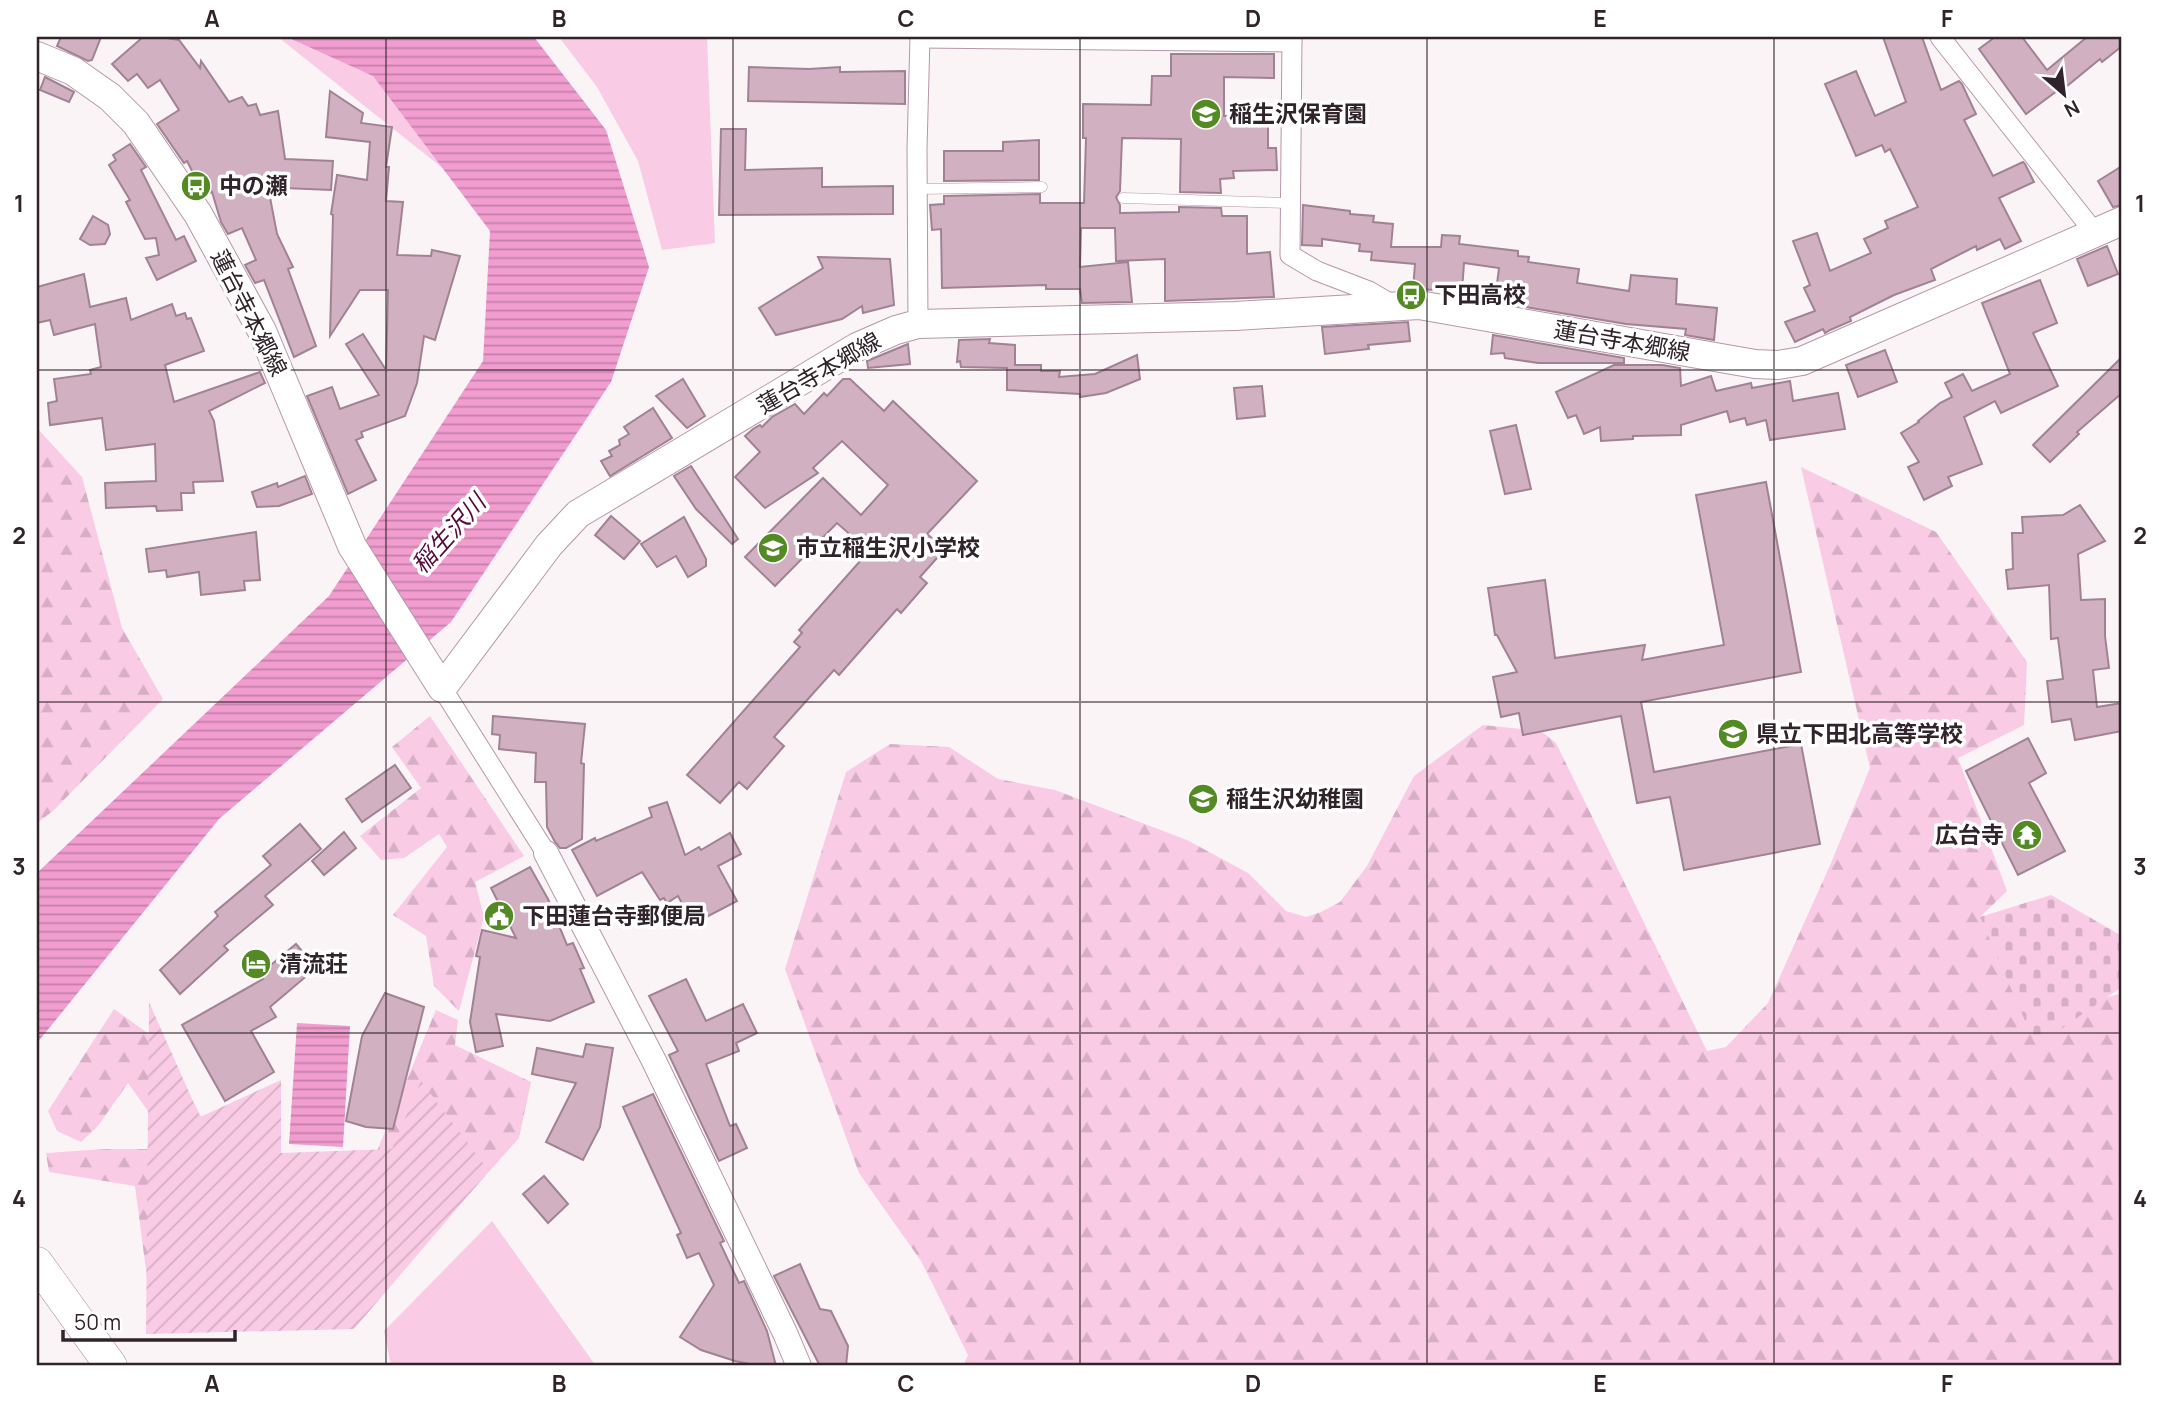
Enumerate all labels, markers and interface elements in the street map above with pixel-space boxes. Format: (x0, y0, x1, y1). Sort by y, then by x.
text: A (204, 2, 220, 34)
text: B (552, 2, 566, 34)
text: C (898, 2, 915, 34)
text: D (1245, 2, 1261, 34)
text: E (1593, 2, 1607, 34)
text: F (1941, 2, 1953, 34)
north arrow (2030, 60, 2100, 130)
text: N (2060, 94, 2084, 124)
school or university icon: 稲生沢保育園 (1189, 97, 1223, 131)
place label: 稲生沢保育園 (1229, 97, 1367, 129)
bus stop icon: 中の瀬 (179, 169, 213, 203)
place label: 中の瀬 (219, 169, 288, 201)
text: 1 (14, 187, 24, 219)
text: 1 (2135, 187, 2145, 219)
street label: 蓮台寺本郷線 (204, 244, 295, 381)
bus stop icon: 下田高校 (1394, 278, 1428, 312)
place label: 下田高校 (1434, 278, 1526, 310)
street label: 蓮台寺本郷線 (1551, 312, 1693, 368)
street label: 蓮台寺本郷線 (751, 324, 886, 420)
water label: 稲生沢川 (404, 484, 494, 580)
text: 2 (12, 519, 26, 551)
text: 2 (2133, 519, 2147, 551)
school or university icon: 市立稲生沢小学校 (756, 531, 790, 565)
place label: 市立稲生沢小学校 (796, 531, 980, 563)
school or university icon: 県立下田北高等学校 (1716, 717, 1750, 751)
place label: 県立下田北高等学校 (1756, 717, 1963, 749)
school or university icon: 稲生沢幼稚園 (1186, 782, 1220, 816)
place label: 稲生沢幼稚園 (1226, 782, 1364, 814)
place label: 広台寺 (1935, 818, 2004, 850)
temple icon: 広台寺 (2010, 818, 2044, 852)
text: 3 (12, 850, 26, 882)
text: 3 (2133, 850, 2147, 882)
public building icon: 下田蓮台寺郵便局 (482, 899, 516, 933)
place label: 下田蓮台寺郵便局 (522, 899, 706, 931)
hotel icon: 清流荘 (239, 947, 273, 981)
place label: 清流荘 (279, 947, 348, 979)
text: 4 (12, 1182, 26, 1214)
text: 4 (2133, 1182, 2147, 1214)
scale bar (63, 1298, 234, 1342)
text: 50 m (74, 1308, 121, 1336)
text: A (204, 1367, 220, 1399)
text: B (552, 1367, 566, 1399)
text: C (898, 1367, 915, 1399)
text: D (1245, 1367, 1261, 1399)
text: E (1593, 1367, 1607, 1399)
text: F (1941, 1367, 1953, 1399)

